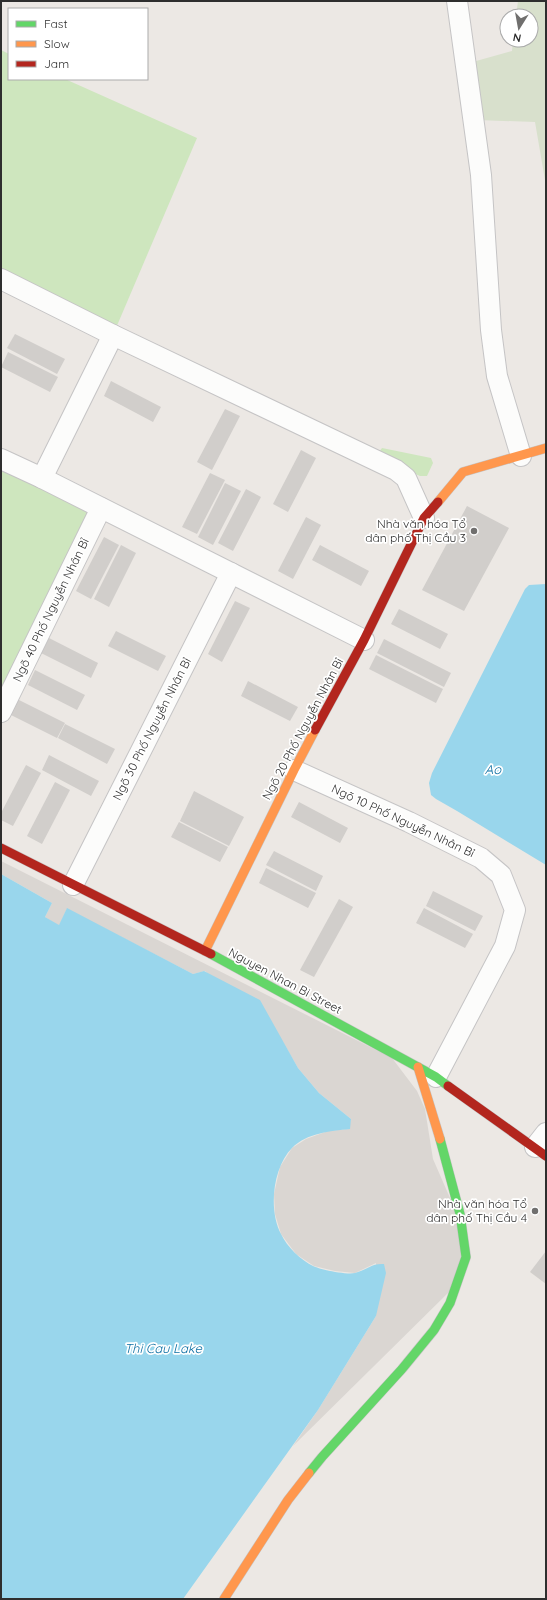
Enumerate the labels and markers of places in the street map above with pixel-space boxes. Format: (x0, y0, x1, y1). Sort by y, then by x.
place label: Nhà văn hóa Tổ dân phố Thị Cầu 3 (365, 516, 466, 545)
marker: Nhà văn hóa Tổ dân phố Thị Cầu 3 (469, 526, 479, 536)
place label: Nhà văn hóa Tổ dân phố Thị Cầu 4 (426, 1196, 527, 1225)
marker: Nhà văn hóa Tổ dân phố Thị Cầu 4 (530, 1206, 540, 1216)

